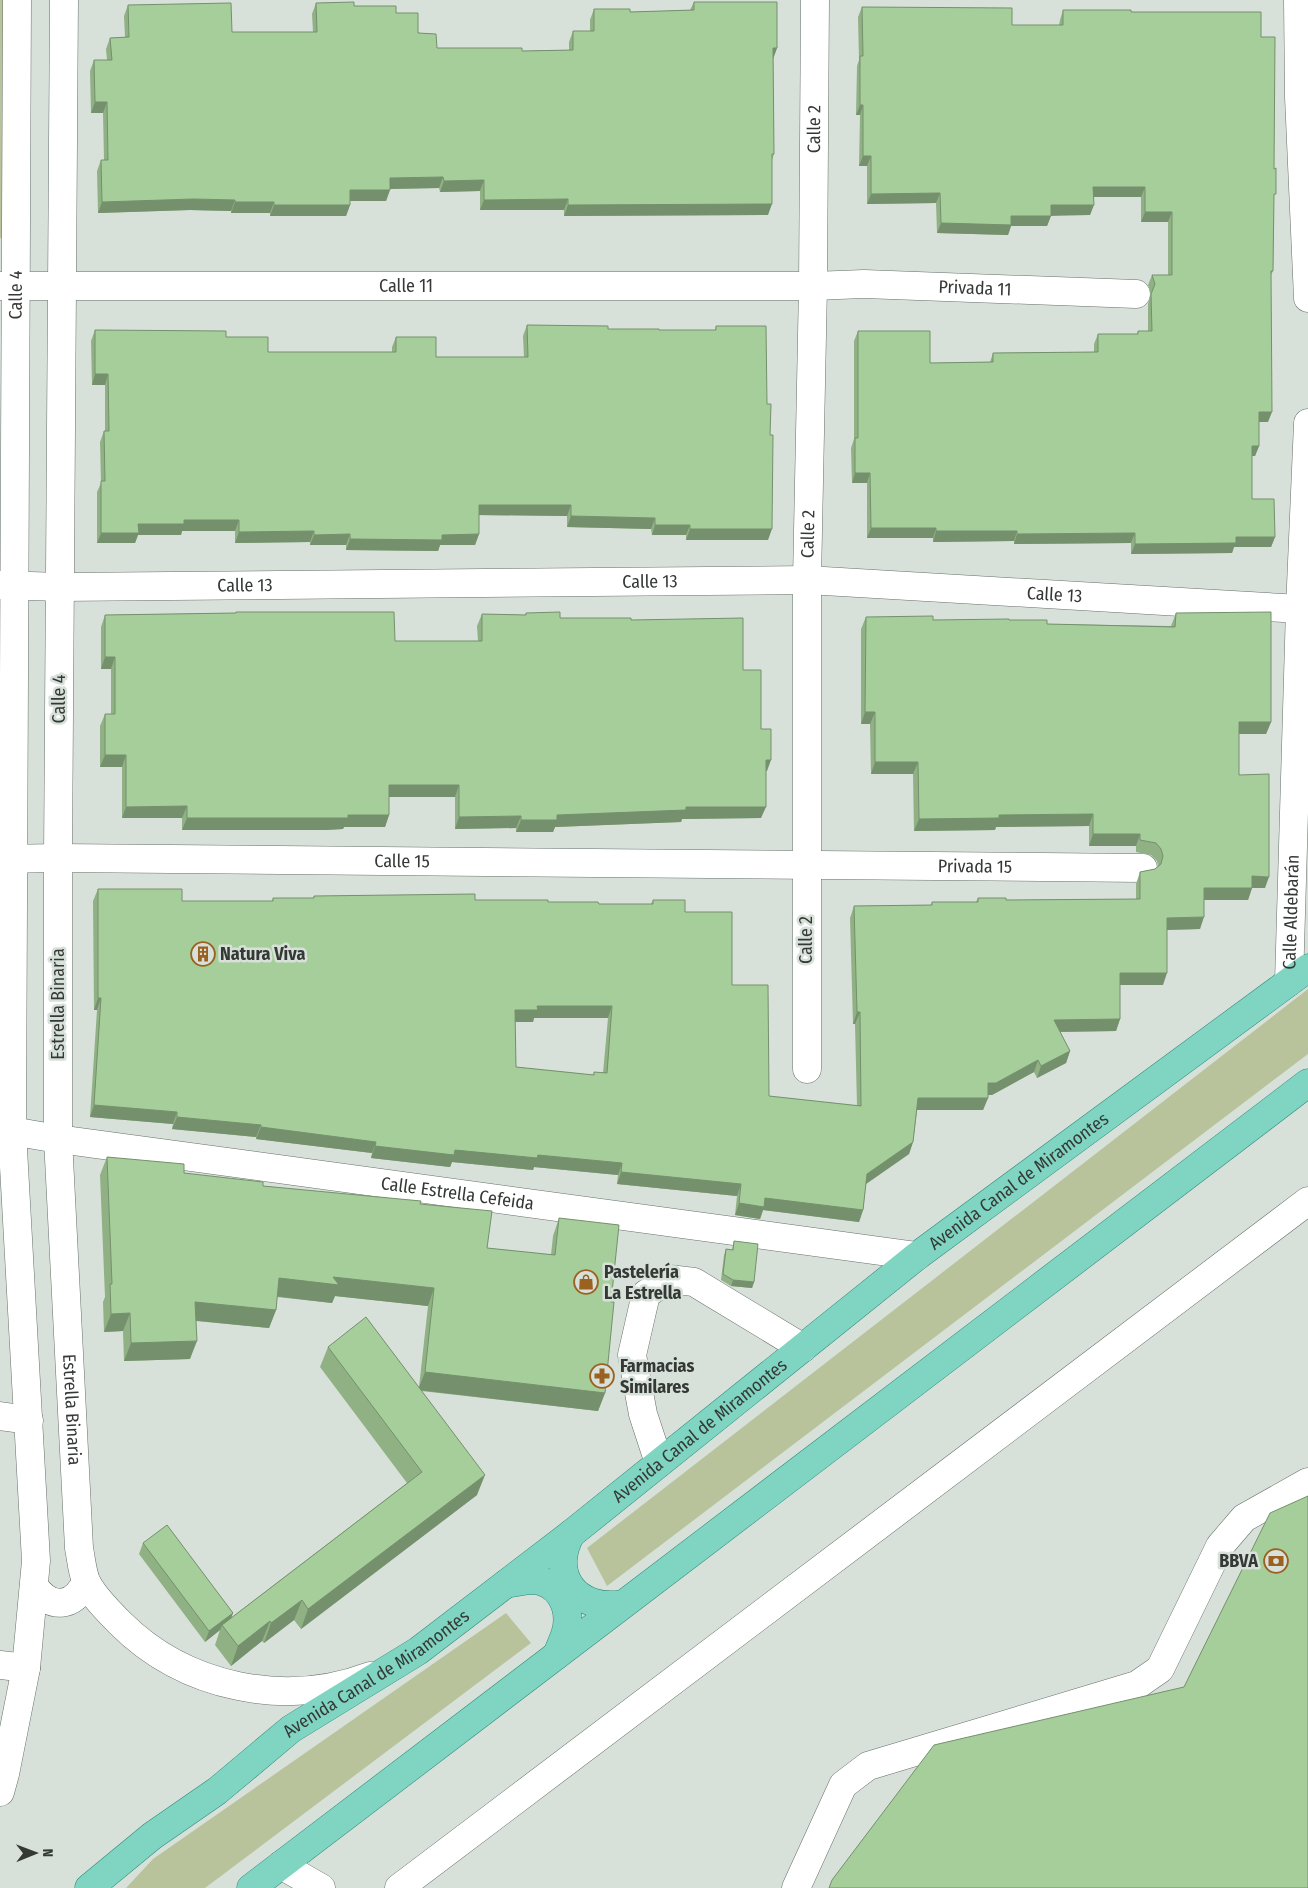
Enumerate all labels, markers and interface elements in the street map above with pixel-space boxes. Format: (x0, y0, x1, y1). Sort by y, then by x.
street label: Calle 2 (803, 105, 825, 153)
street label: Calle 4 (5, 270, 27, 319)
street label: Calle 11 (379, 275, 433, 297)
street label: Privada 11 (938, 276, 1012, 300)
street label: Calle 2 (796, 510, 819, 558)
street label: Calle 13 (622, 570, 678, 593)
street label: Calle 13 (217, 574, 273, 597)
street label: Calle 13 (1026, 582, 1083, 607)
street label: Calle 4 (48, 674, 70, 723)
street label: Calle 15 (374, 850, 430, 872)
street label: Calle Aldebarán (1278, 854, 1304, 970)
street label: Privada 15 (938, 855, 1012, 878)
street label: Calle 2 (795, 916, 817, 964)
building icon: Natura Viva (190, 941, 216, 967)
place label: Natura Viva (220, 943, 305, 965)
street label: Estrella Binaria (47, 948, 69, 1060)
street label: Avenida Canal de Miramontes (924, 1108, 1113, 1255)
street label: Calle Estrella Cefeida (380, 1172, 536, 1215)
place label: Pastelería La Estrella (604, 1261, 682, 1304)
shop icon: Pastelería La Estrella (573, 1269, 599, 1295)
street label: Estrella Binaria (58, 1353, 86, 1466)
street label: Avenida Canal de Miramontes (608, 1354, 792, 1507)
place label: Farmacias Similares (620, 1355, 694, 1398)
pharmacy icon: Farmacias Similares (589, 1363, 615, 1389)
bank icon: BBVA (1263, 1548, 1289, 1574)
place label: BBVA (1219, 1550, 1258, 1572)
street label: Avenida Canal de Miramontes (278, 1605, 474, 1742)
north arrow (10, 1828, 60, 1878)
text: N (39, 1848, 56, 1857)

